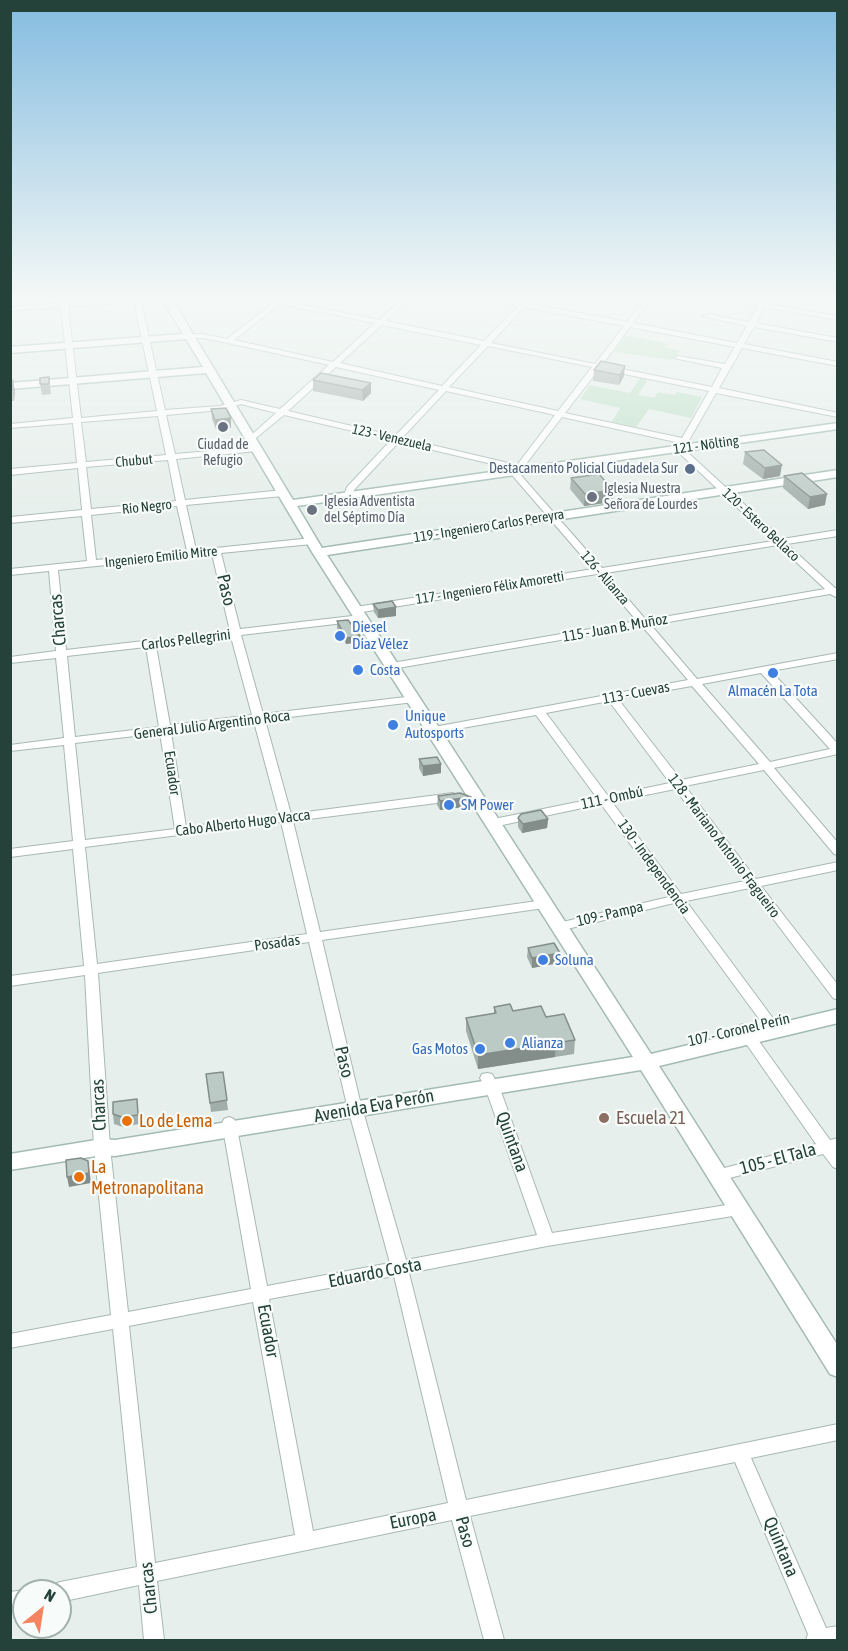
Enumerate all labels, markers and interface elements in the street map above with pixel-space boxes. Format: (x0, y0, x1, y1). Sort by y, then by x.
marker: Ciudad de Refugio (216, 420, 230, 434)
street label: 123 - Venezuela (350, 421, 434, 455)
street label: 121 - Nölting (672, 432, 740, 458)
place label: Ciudad de Refugio (198, 437, 248, 470)
street label: Chubut (115, 451, 153, 471)
place label: Destacamento Policial Ciudadela Sur (489, 461, 678, 477)
marker: Destacamento Policial Ciudadela Sur (683, 462, 697, 476)
place label: Iglesia Nuestra Señora de Lourdes (604, 481, 698, 514)
street label: 120 - Estero Bellaco (719, 485, 803, 565)
marker: Iglesia Nuestra Señora de Lourdes (585, 490, 599, 504)
place label: Iglesia Adventista del Séptimo Día (324, 494, 415, 526)
street label: Río Negro (121, 496, 173, 518)
marker: Iglesia Adventista del Séptimo Día (305, 503, 319, 517)
street label: 119 - Ingeniero Carlos Pereyra (413, 506, 565, 546)
street label: Ingeniero Emilio Mitre (104, 543, 218, 571)
street label: 126 - Alianza (577, 548, 633, 608)
street label: 117 - Ingeniero Félix Amoretti (415, 568, 565, 608)
street label: Paso (212, 572, 240, 608)
street label: Charcas (45, 593, 71, 647)
street label: 115 - Juan B. Muñoz (561, 610, 669, 646)
place label: Diesel Díaz Vélez (352, 618, 408, 653)
street label: Carlos Pellegrini (140, 626, 232, 654)
marker: Diesel Díaz Vélez (333, 629, 347, 643)
place label: Costa (370, 661, 400, 679)
marker: Costa (351, 663, 365, 677)
marker: Almacén La Tota (766, 666, 780, 680)
street label: 113 - Cuevas (601, 678, 671, 708)
place label: Almacén La Tota (728, 682, 818, 700)
street label: General Julio Argentino Roca (133, 706, 291, 744)
place label: Unique Autosports (405, 707, 464, 742)
marker: Unique Autosports (386, 718, 400, 732)
street label: Ecuador (160, 750, 184, 796)
street label: 128 - Mariano Antonio Fragueiro (664, 771, 784, 921)
street label: 111 - Ombú (579, 783, 645, 813)
place label: SM Power (461, 796, 514, 814)
marker: SM Power (442, 798, 456, 812)
street label: Cabo Alberto Hugo Vacca (174, 806, 312, 840)
street label: 130 - Independencia (614, 816, 694, 918)
street label: 109 - Pampa (575, 898, 645, 930)
street label: Posadas (253, 931, 301, 955)
place label: Soluna (555, 951, 594, 969)
marker: Soluna (536, 953, 550, 967)
street label: 107 - Coronel Perín (687, 1010, 791, 1050)
place label: Alianza (522, 1034, 563, 1052)
marker: Alianza (503, 1036, 517, 1050)
place label: Gas Motos (412, 1040, 468, 1058)
marker: Gas Motos (473, 1042, 487, 1056)
street label: Paso (330, 1044, 358, 1080)
street label: Charcas (87, 1079, 111, 1131)
street label: Avenida Eva Perón (312, 1085, 436, 1127)
place label: Escuela 21 (616, 1107, 686, 1129)
street label: Quintana (491, 1109, 533, 1175)
place label: Lo de Lema (139, 1110, 213, 1132)
marker: Escuela 21 (597, 1111, 611, 1125)
marker: Lo de Lema (120, 1114, 134, 1128)
street label: 105 - El Tala (738, 1138, 818, 1180)
place label: La Metronapolitana (91, 1156, 204, 1198)
marker: La Metronapolitana (72, 1170, 86, 1184)
street label: Eduardo Costa (327, 1253, 423, 1293)
street label: Ecuador (253, 1303, 283, 1359)
street label: Europa (388, 1504, 438, 1534)
street label: Paso (450, 1514, 480, 1550)
street label: Quintana (759, 1514, 803, 1580)
street label: Charcas (136, 1561, 162, 1615)
north arrow (12, 1579, 72, 1639)
text: N (41, 1585, 59, 1605)

